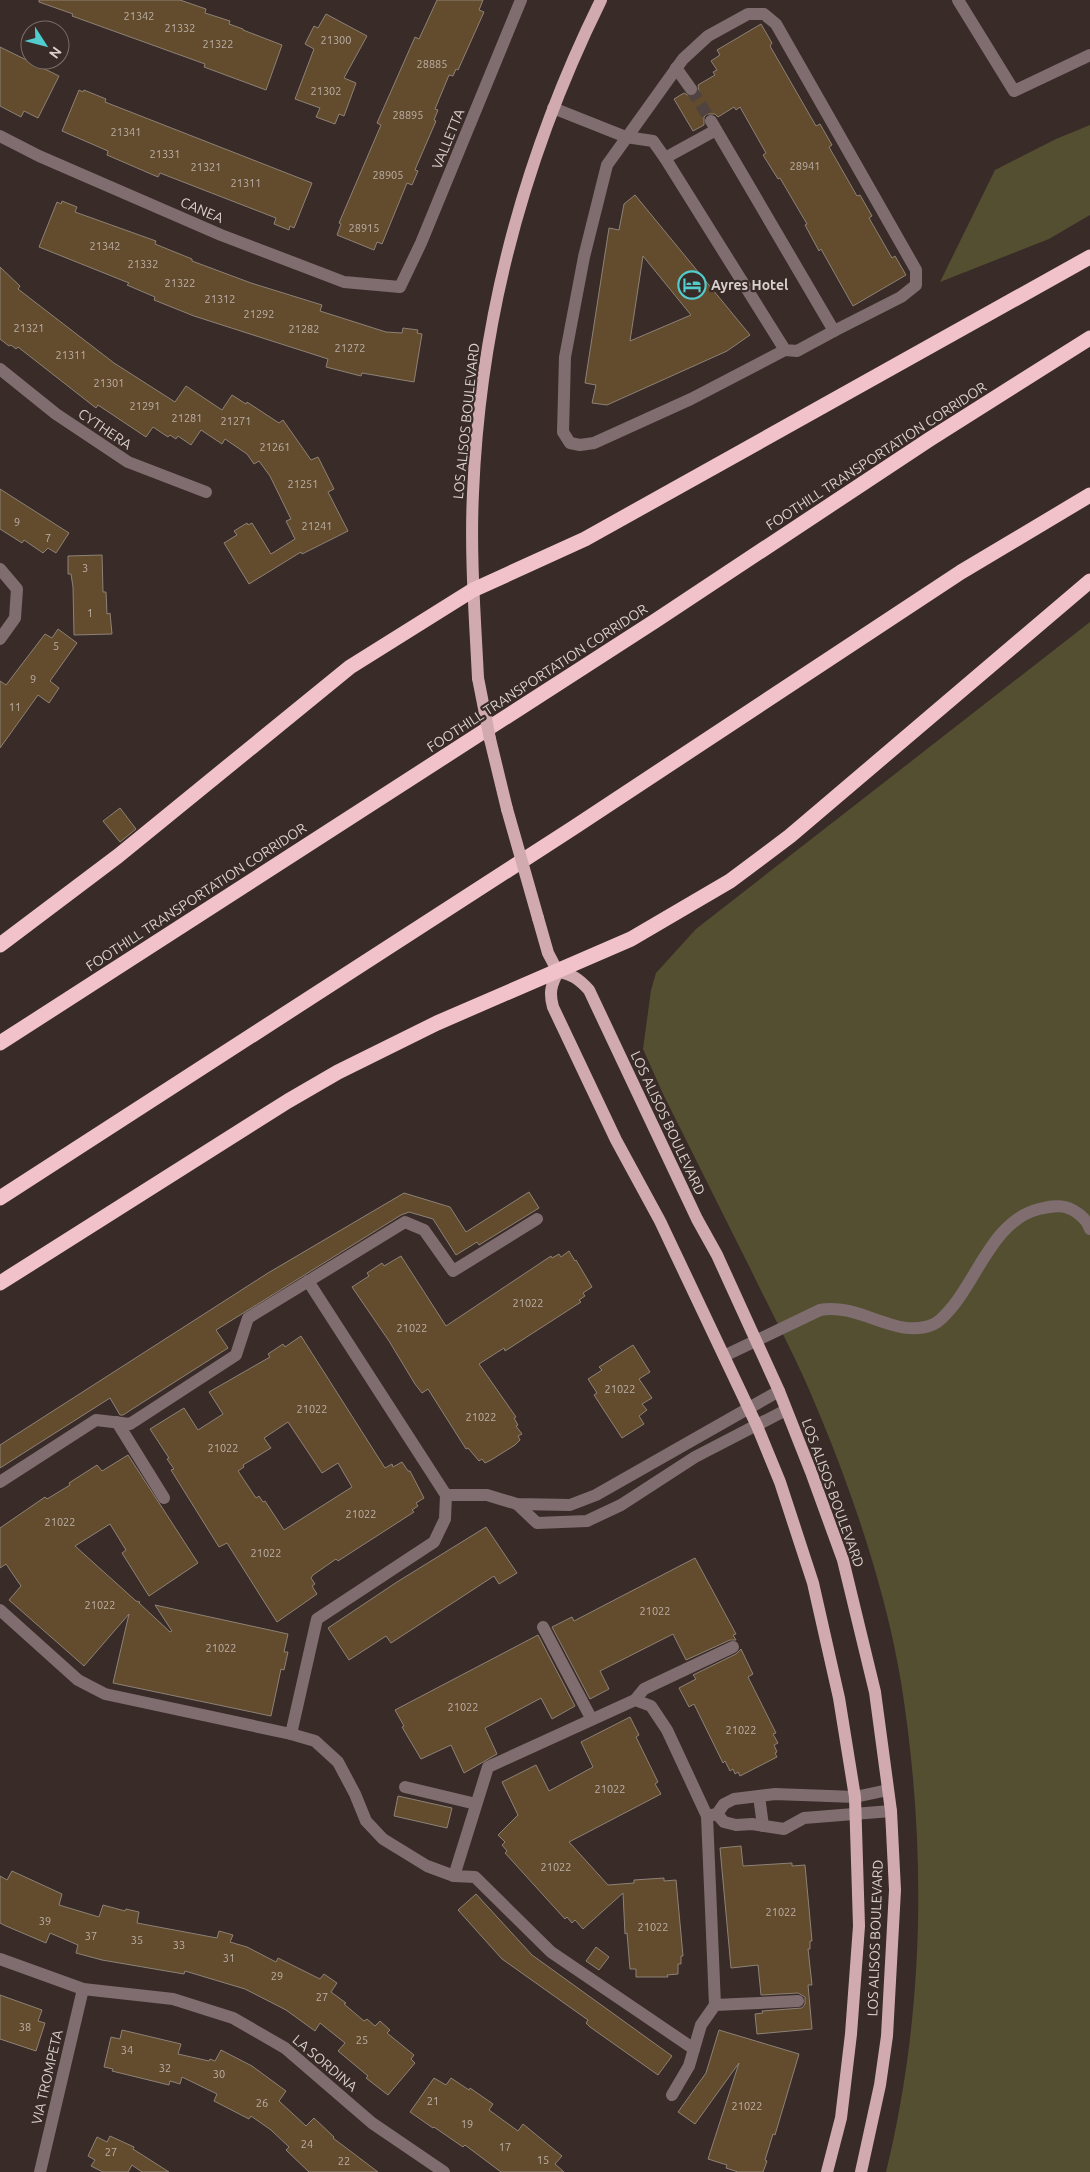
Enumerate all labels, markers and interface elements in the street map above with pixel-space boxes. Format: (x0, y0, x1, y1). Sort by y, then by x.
house number: 21342 (123, 10, 155, 22)
north arrow (20, 20, 70, 70)
house number: 21332 (164, 22, 196, 34)
house number: 21300 (320, 34, 352, 46)
house number: 21322 (202, 38, 234, 50)
text: N (46, 44, 65, 62)
house number: 28885 (416, 58, 448, 70)
house number: 21302 (310, 85, 342, 97)
street label: VALLETTA (429, 107, 467, 171)
house number: 28895 (392, 109, 424, 121)
house number: 21341 (110, 126, 142, 138)
house number: 21331 (149, 148, 181, 160)
house number: 28941 (789, 160, 821, 172)
house number: 21321 (190, 161, 222, 173)
house number: 28905 (372, 169, 404, 181)
house number: 21311 (230, 177, 262, 189)
street label: CANEA (178, 194, 226, 226)
house number: 28915 (348, 222, 380, 234)
house number: 21342 (89, 240, 121, 252)
house number: 21332 (127, 258, 159, 270)
hotel icon: Ayres Hotel (677, 270, 707, 300)
house number: 21322 (164, 277, 196, 289)
place label: Ayres Hotel (711, 277, 788, 293)
house number: 21312 (204, 293, 236, 305)
house number: 21292 (243, 308, 275, 320)
house number: 21321 (13, 322, 45, 334)
house number: 21282 (288, 323, 320, 335)
house number: 21272 (334, 342, 366, 354)
street label: LOS ALISOS BOULEVARD (450, 342, 482, 500)
house number: 21311 (55, 349, 87, 361)
house number: 21301 (93, 377, 125, 389)
street label: FOOTHILL TRANSPORTATION CORRIDOR (763, 379, 989, 533)
house number: 21291 (129, 400, 161, 412)
street label: CYTHERA (75, 405, 135, 453)
house number: 21281 (171, 412, 203, 424)
house number: 21271 (220, 415, 252, 427)
house number: 21261 (259, 441, 291, 453)
house number: 21251 (287, 478, 319, 490)
house number: 9 (14, 516, 20, 528)
house number: 21241 (301, 520, 333, 532)
house number: 7 (45, 532, 51, 544)
house number: 3 (82, 562, 88, 574)
street label: FOOTHILL TRANSPORTATION CORRIDOR (424, 601, 650, 755)
house number: 1 (87, 607, 93, 619)
house number: 5 (53, 640, 59, 652)
house number: 9 (30, 673, 36, 685)
house number: 11 (9, 701, 21, 713)
street label: FOOTHILL TRANSPORTATION CORRIDOR (83, 820, 309, 974)
street label: LOS ALISOS BOULEVARD (628, 1049, 708, 1198)
house number: 21022 (512, 1297, 544, 1309)
house number: 21022 (396, 1322, 428, 1334)
house number: 21022 (604, 1383, 636, 1395)
house number: 21022 (296, 1403, 328, 1415)
house number: 21022 (465, 1411, 497, 1423)
street label: LOS ALISOS BOULEVARD (799, 1417, 867, 1570)
house number: 21022 (207, 1442, 239, 1454)
house number: 21022 (345, 1508, 377, 1520)
house number: 21022 (44, 1516, 76, 1528)
house number: 21022 (250, 1547, 282, 1559)
house number: 21022 (84, 1599, 116, 1611)
house number: 21022 (639, 1605, 671, 1617)
house number: 21022 (205, 1642, 237, 1654)
house number: 21022 (447, 1701, 479, 1713)
house number: 21022 (725, 1724, 757, 1736)
house number: 21022 (594, 1783, 626, 1795)
street label: LOS ALISOS BOULEVARD (864, 1859, 886, 2017)
house number: 21022 (540, 1861, 572, 1873)
house number: 21022 (765, 1906, 797, 1918)
house number: 39 (39, 1915, 51, 1927)
house number: 21022 (637, 1921, 669, 1933)
house number: 37 (85, 1930, 97, 1942)
house number: 35 (131, 1934, 143, 1946)
house number: 33 (173, 1939, 185, 1951)
house number: 31 (223, 1952, 235, 1964)
house number: 29 (271, 1970, 283, 1982)
house number: 27 (316, 1991, 328, 2003)
house number: 38 (19, 2021, 31, 2033)
street label: VIA TROMPETA (28, 2028, 66, 2126)
street label: LA SORDINA (289, 2031, 361, 2095)
house number: 25 (356, 2034, 368, 2046)
house number: 34 (121, 2044, 133, 2056)
house number: 32 (159, 2062, 171, 2074)
house number: 30 (213, 2068, 225, 2080)
house number: 21 (427, 2095, 439, 2107)
house number: 26 (256, 2097, 268, 2109)
house number: 21022 (731, 2100, 763, 2112)
house number: 19 (461, 2118, 473, 2130)
house number: 24 (301, 2138, 313, 2150)
house number: 17 (499, 2141, 511, 2153)
house number: 27 (105, 2146, 117, 2158)
house number: 15 (537, 2154, 549, 2166)
house number: 22 (338, 2155, 350, 2167)

